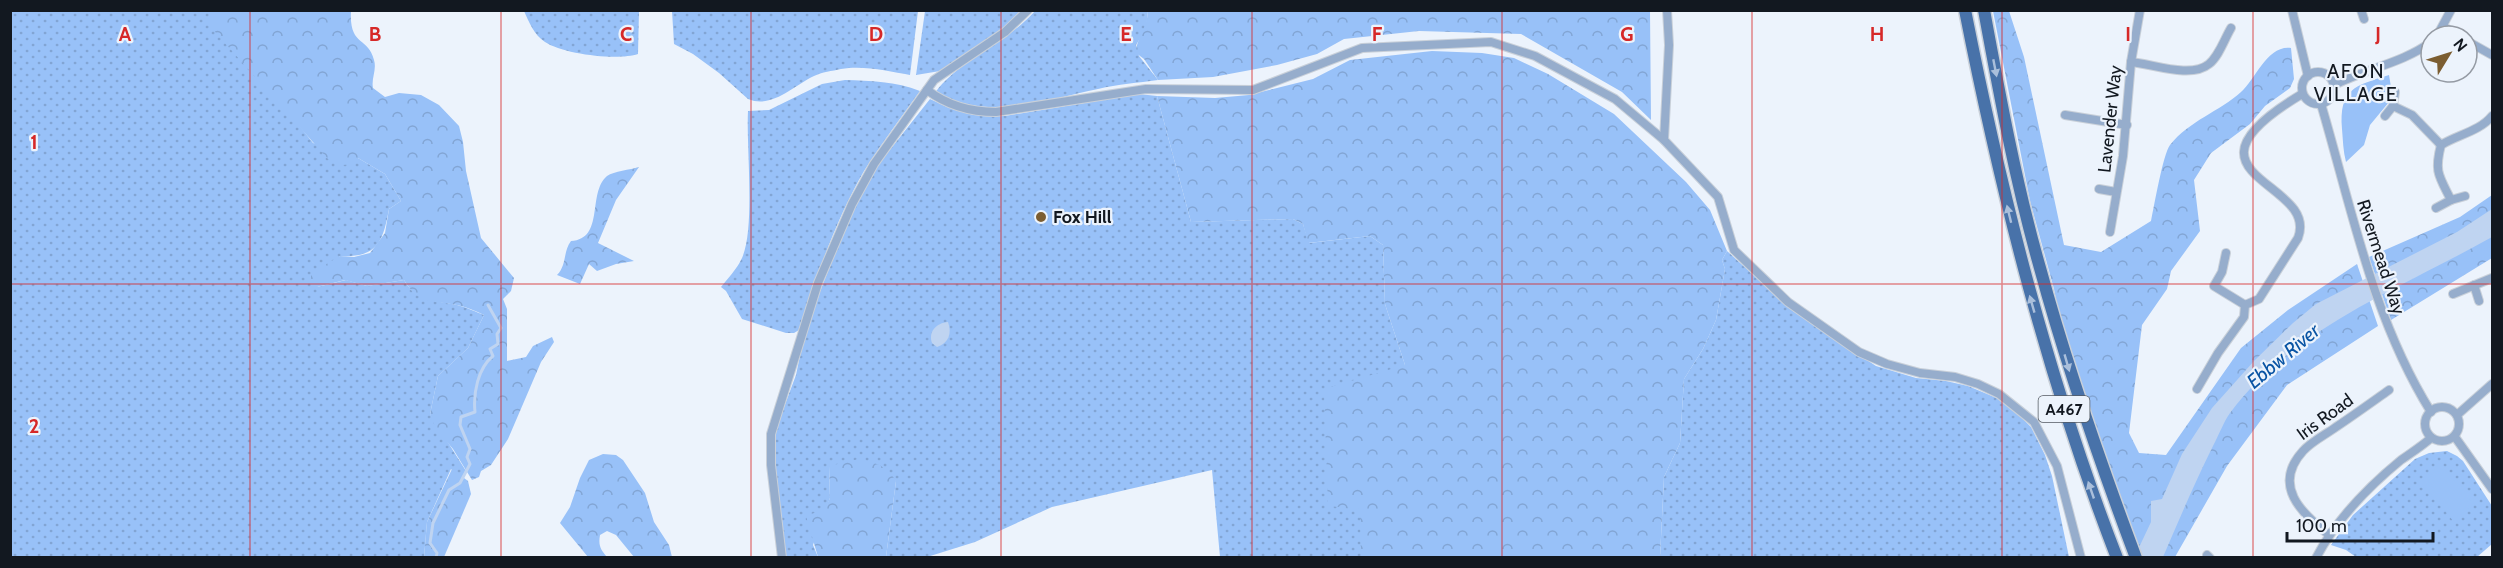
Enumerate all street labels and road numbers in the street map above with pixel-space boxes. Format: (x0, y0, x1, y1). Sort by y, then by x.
street label: Lavender Way (2093, 64, 2127, 174)
street label: Rivermead Way (2352, 197, 2410, 317)
street label: Iris Road (2292, 389, 2358, 445)
road number: A467 (2038, 396, 2090, 422)

